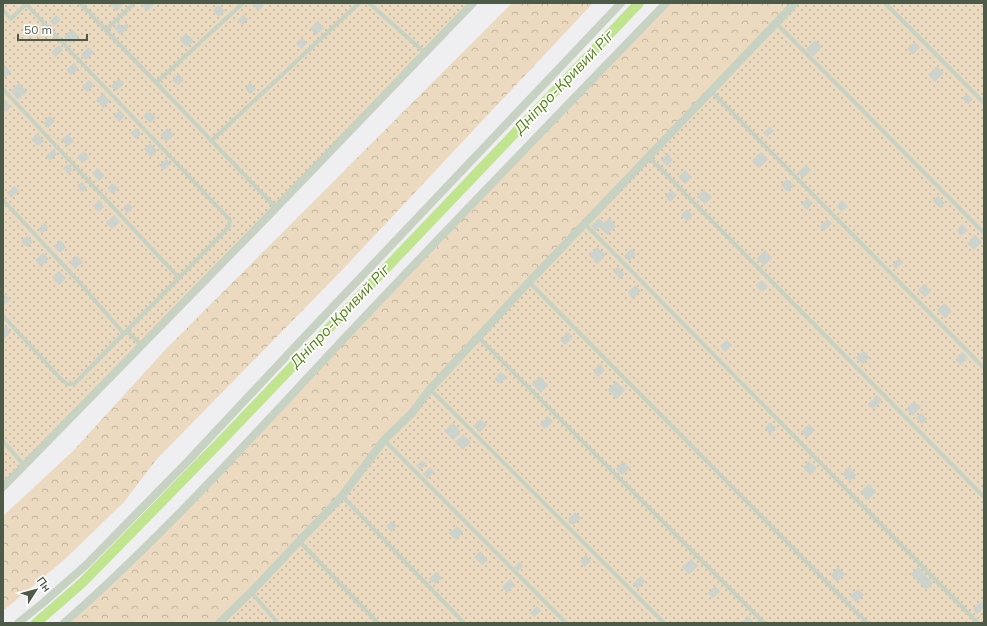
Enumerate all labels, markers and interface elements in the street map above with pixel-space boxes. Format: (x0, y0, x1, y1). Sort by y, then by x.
scale bar (18, 16, 87, 42)
text: 50 m (24, 22, 52, 37)
water label: Дніпро-Кривий Ріг (509, 25, 619, 138)
water label: Дніпро-Кривий Ріг (285, 259, 395, 372)
north arrow (16, 570, 56, 610)
text: Пн (34, 574, 54, 595)

